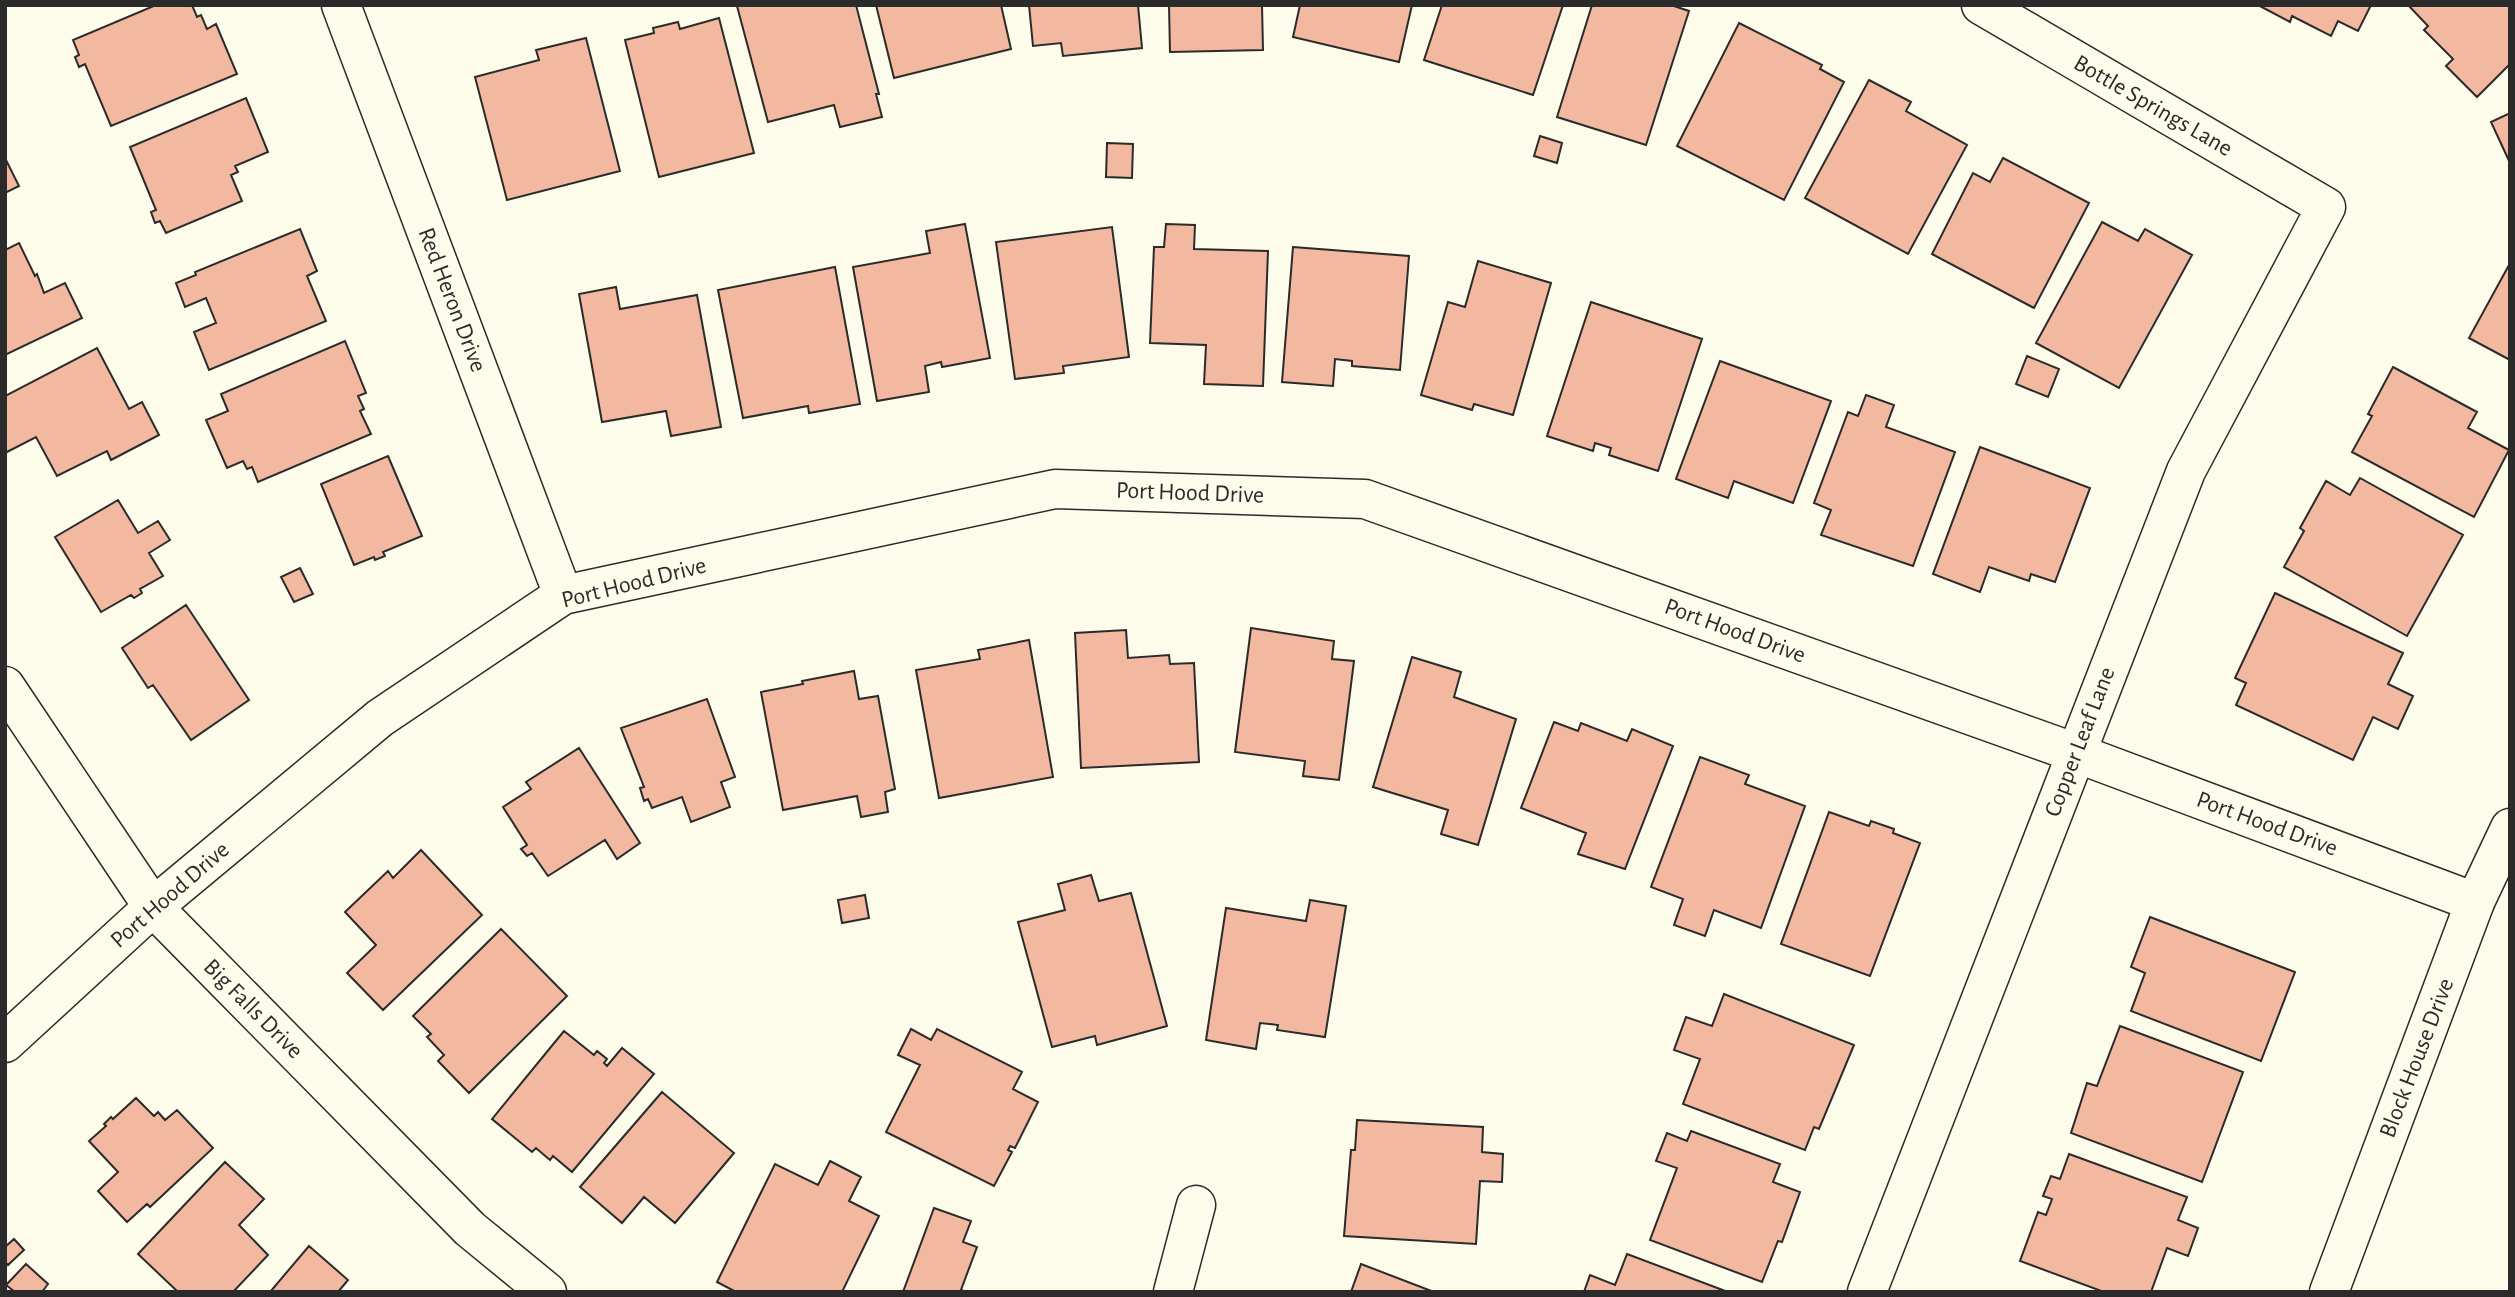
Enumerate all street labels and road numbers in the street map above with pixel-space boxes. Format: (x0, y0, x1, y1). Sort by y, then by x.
street label: Bottle Springs Lane (2070, 51, 2236, 161)
street label: Red Heron Drive (413, 225, 491, 375)
street label: Port Hood Drive (1116, 478, 1264, 508)
street label: Port Hood Drive (559, 553, 709, 613)
street label: Port Hood Drive (1661, 594, 1809, 668)
street label: Copper Leaf Lane (2040, 664, 2120, 820)
street label: Port Hood Drive (2193, 787, 2341, 861)
street label: Port Hood Drive (106, 837, 234, 953)
street label: Big Falls Drive (199, 955, 307, 1063)
street label: Block House Drive (2376, 975, 2458, 1141)

